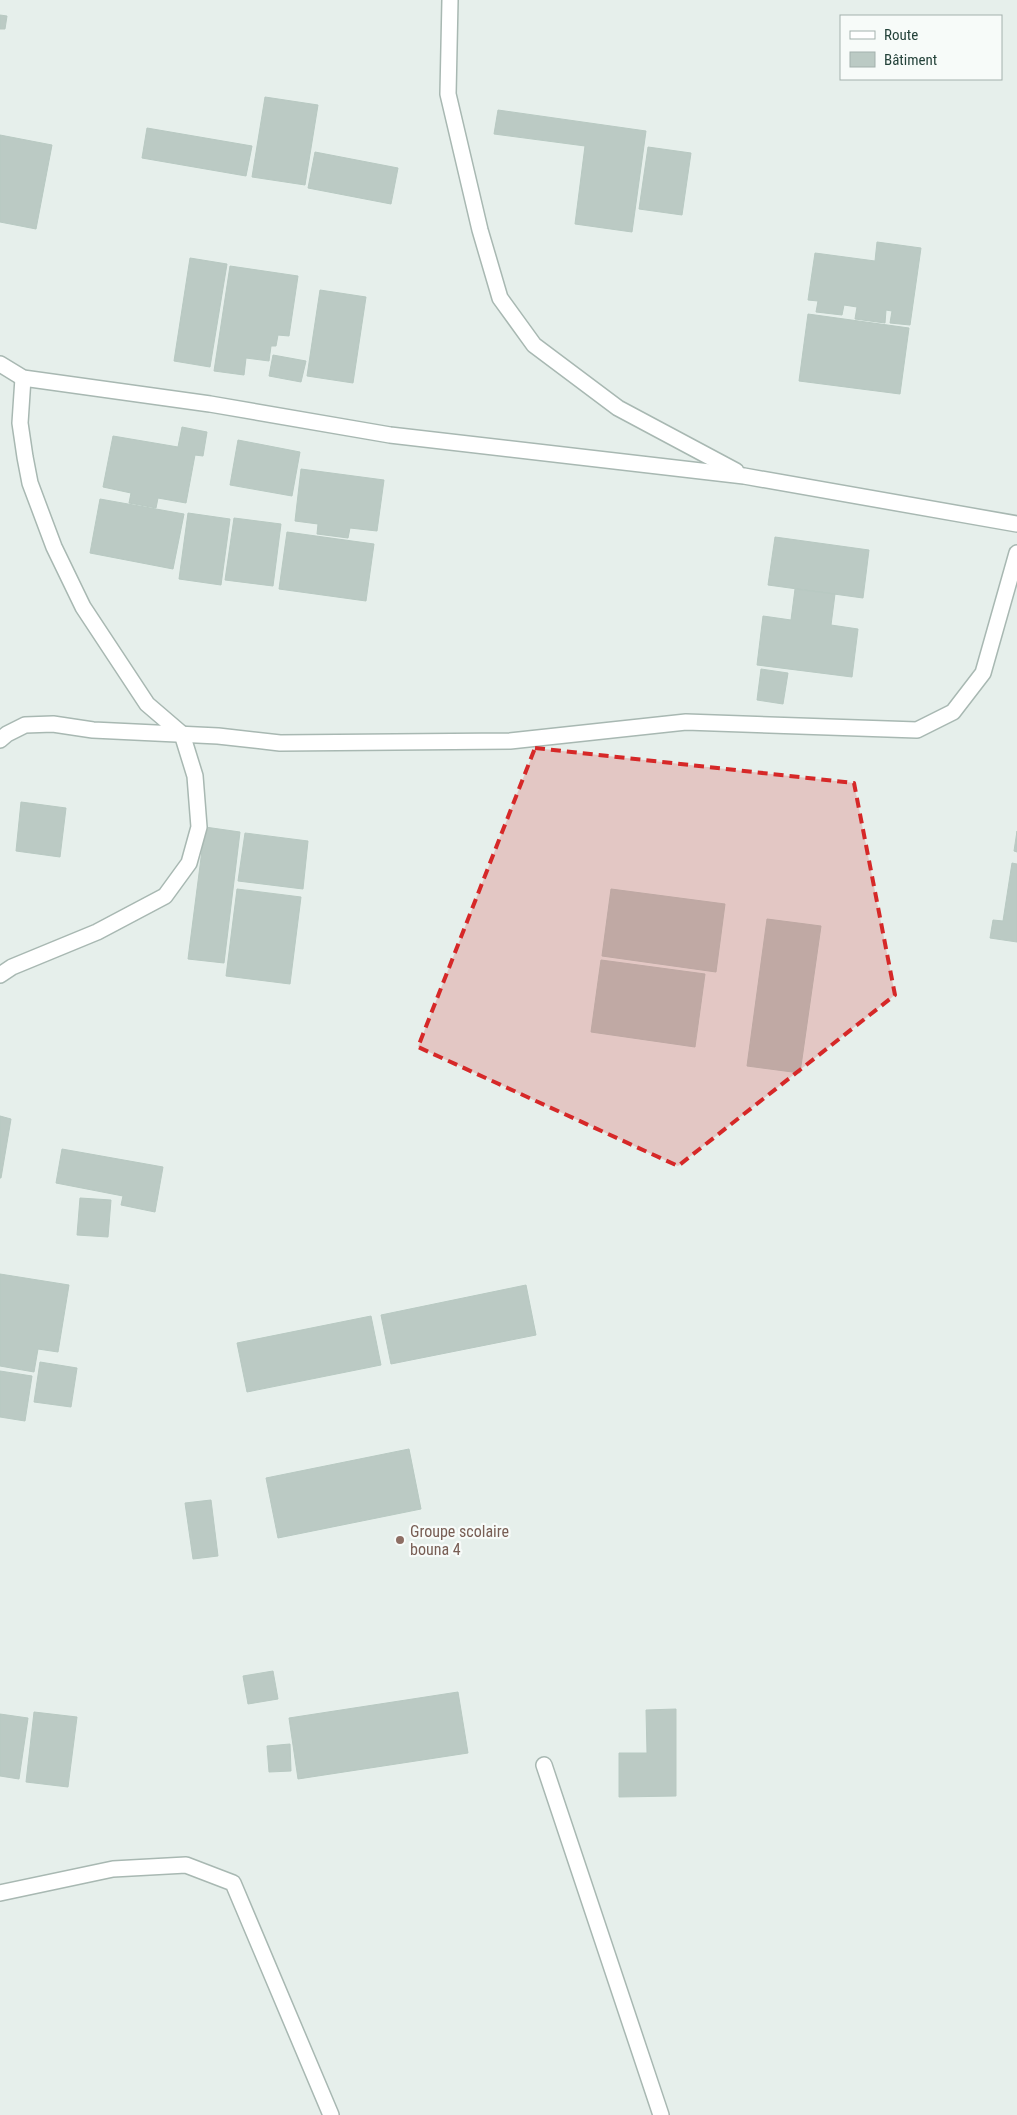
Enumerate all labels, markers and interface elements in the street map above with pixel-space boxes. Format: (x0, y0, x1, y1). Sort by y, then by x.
legend (840, 15, 1002, 80)
text: Route (884, 26, 918, 44)
text: Bâtiment (884, 51, 937, 69)
place label: Groupe scolaire bouna 4 (410, 1522, 509, 1559)
marker: Groupe scolaire bouna 4 (394, 1534, 406, 1546)

